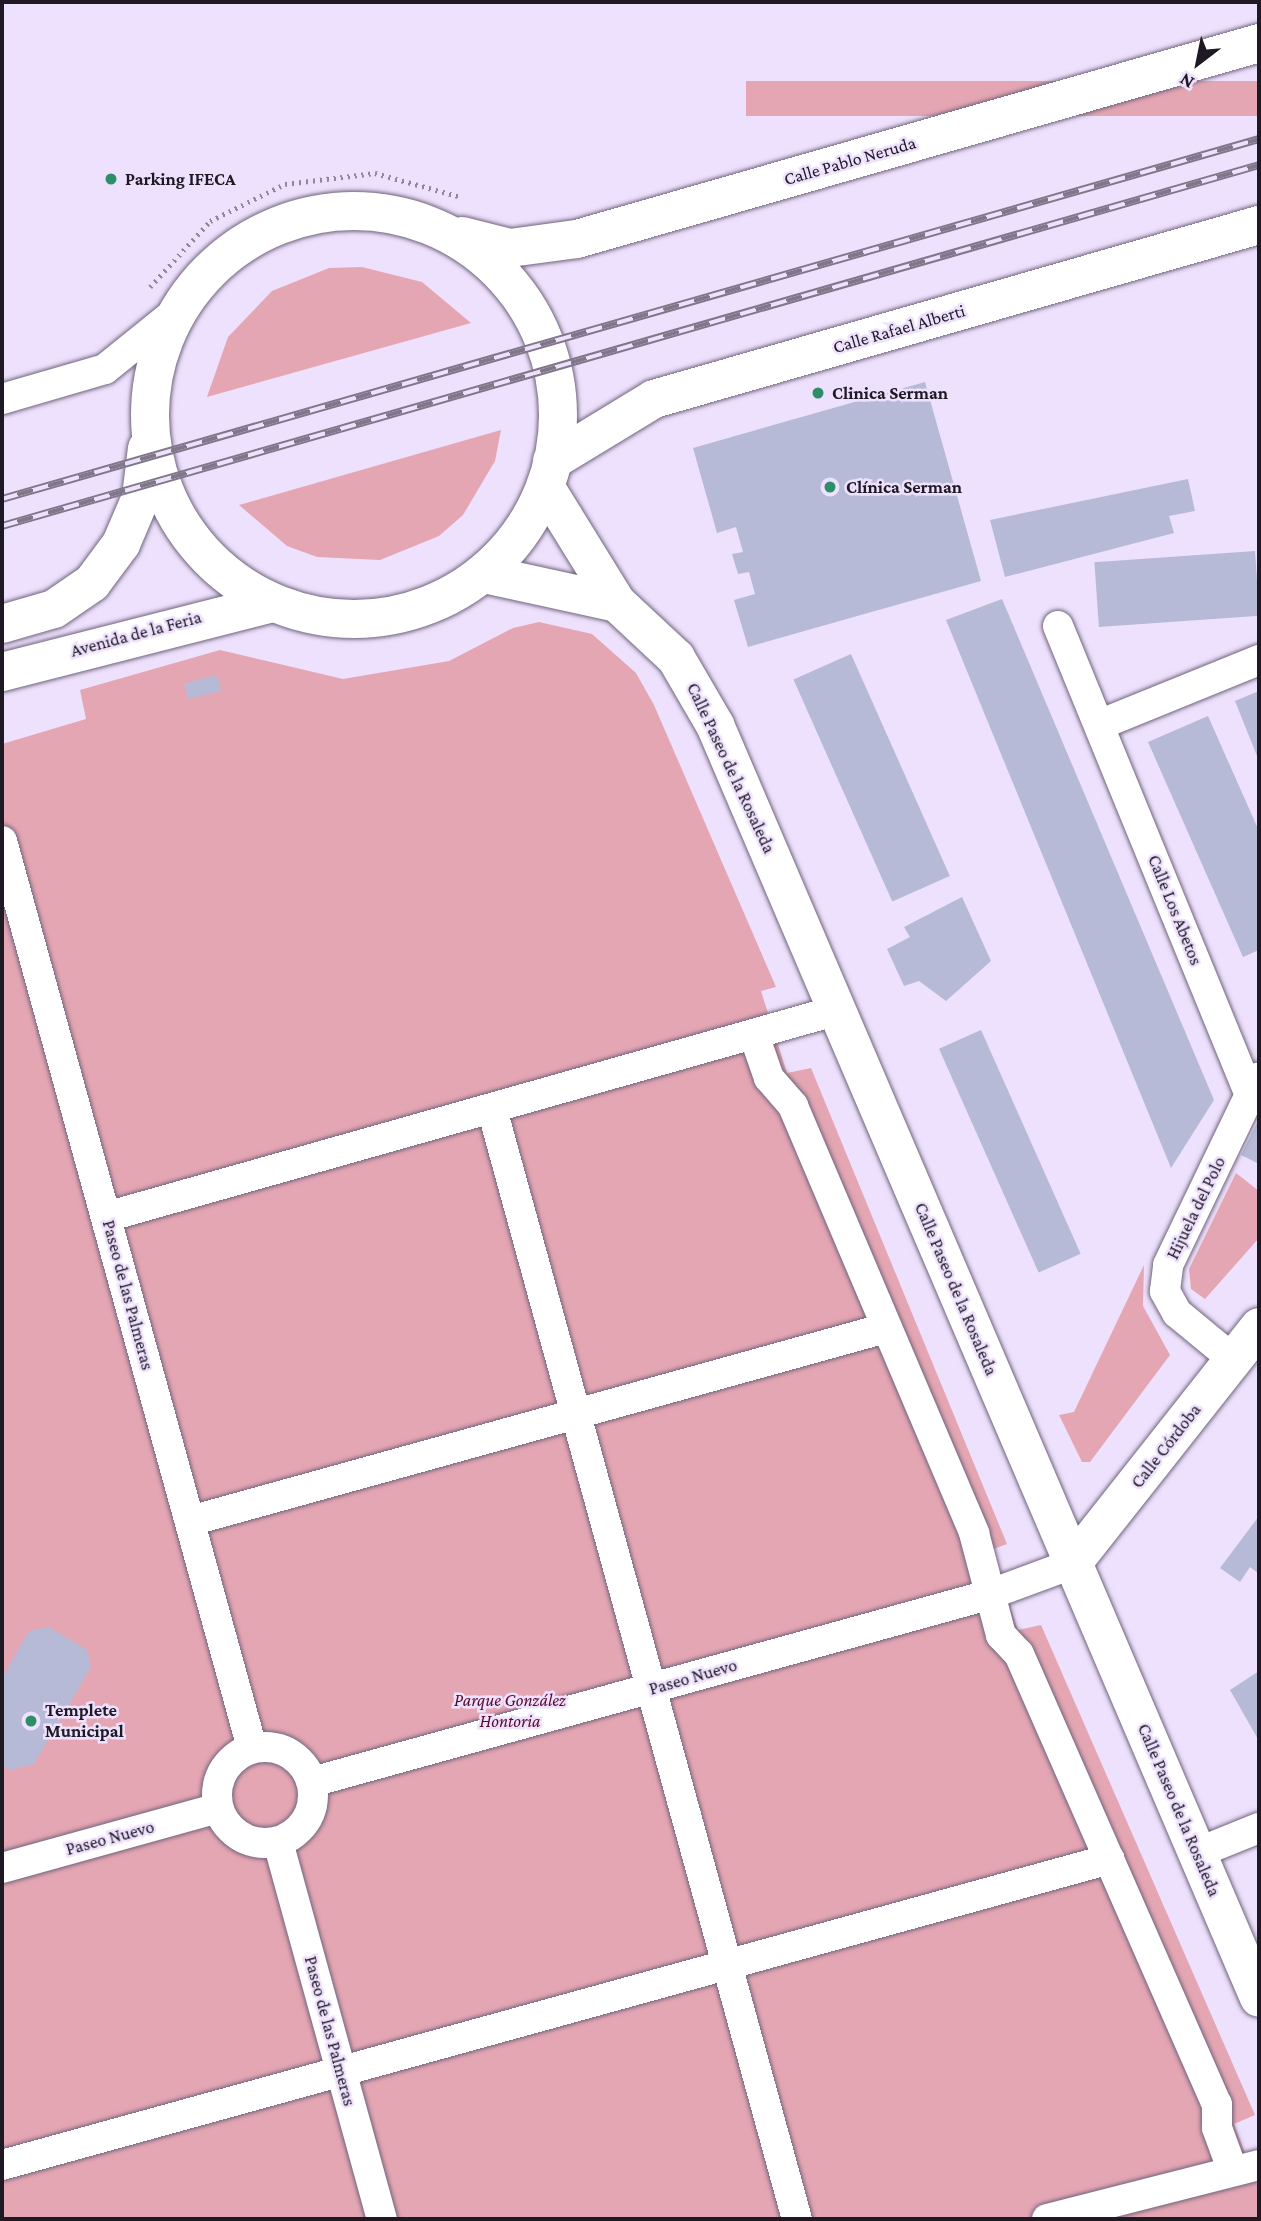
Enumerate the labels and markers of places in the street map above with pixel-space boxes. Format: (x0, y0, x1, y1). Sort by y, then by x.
place label: Parking IFECA (125, 168, 236, 190)
marker: Parking IFECA (103, 171, 119, 187)
place label: Clinica Serman (832, 382, 948, 404)
marker: Clinica Serman (810, 385, 826, 401)
place label: Clínica Serman (846, 476, 962, 498)
marker: Clínica Serman (820, 477, 840, 497)
place label: Templete Municipal (45, 1700, 124, 1742)
marker: Templete Municipal (23, 1713, 39, 1729)

